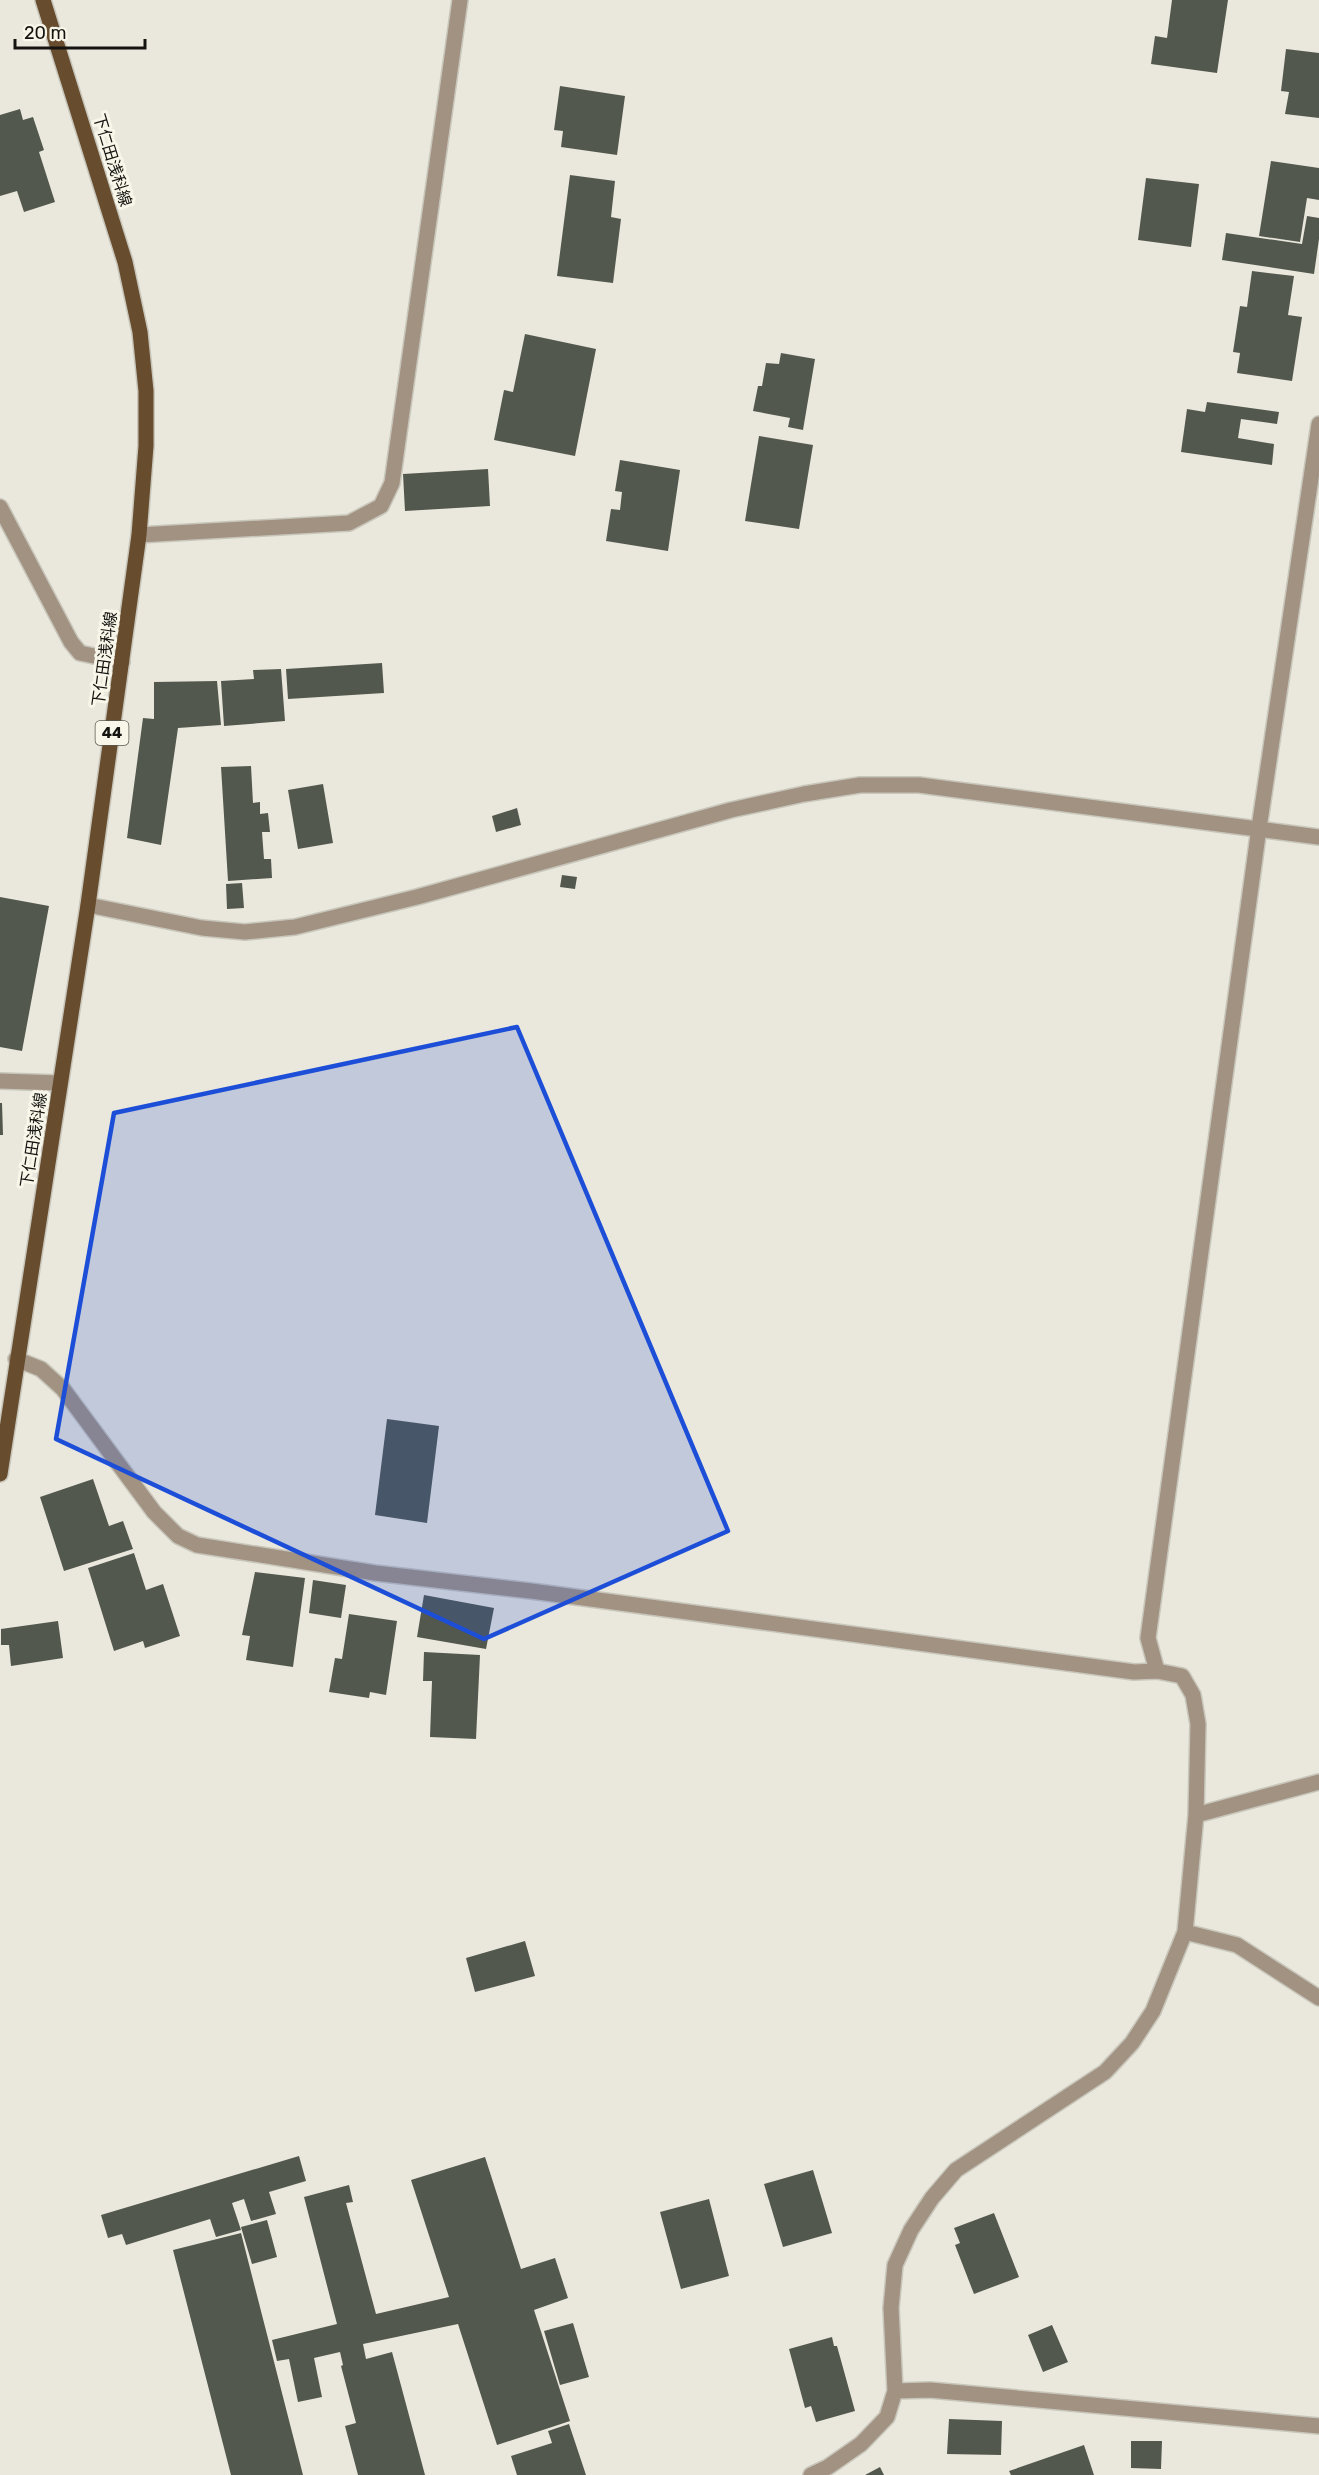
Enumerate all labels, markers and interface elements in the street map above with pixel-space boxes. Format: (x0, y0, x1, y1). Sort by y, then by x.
scale bar (15, 12, 146, 50)
text: 20 m (24, 22, 66, 44)
street label: 下仁田浅科線 (89, 111, 136, 209)
street label: 下仁田浅科線 (88, 610, 121, 708)
road number: 44 (96, 721, 128, 745)
street label: 下仁田浅科線 (17, 1091, 50, 1189)

